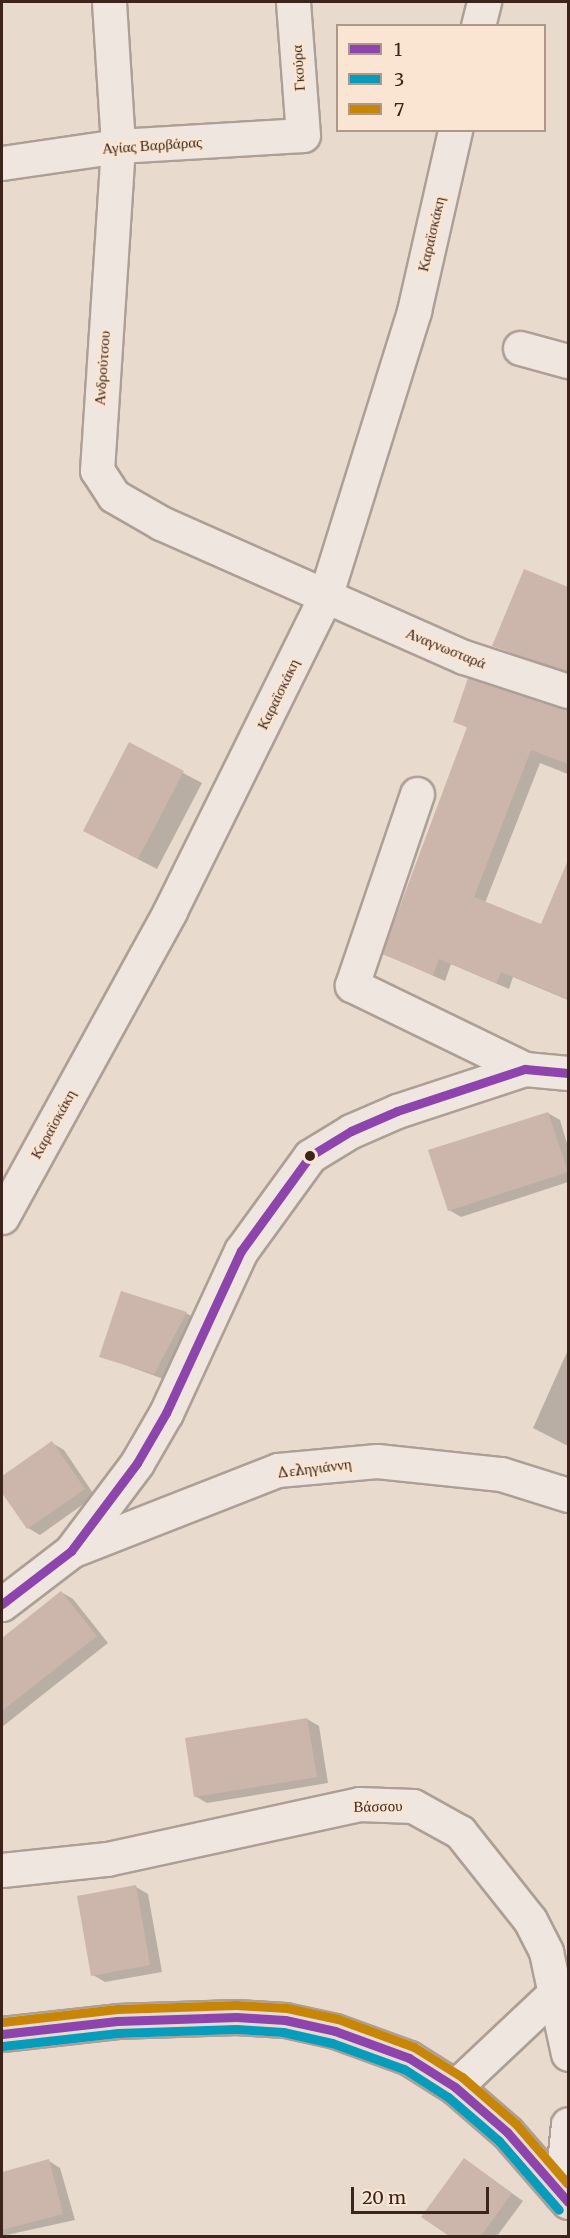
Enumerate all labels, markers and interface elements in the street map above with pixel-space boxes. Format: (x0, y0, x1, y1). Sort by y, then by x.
legend (336, 24, 546, 132)
text: 1 (394, 38, 402, 61)
street label: Γκούρα (287, 44, 309, 92)
text: 3 (394, 68, 404, 91)
text: 7 (394, 98, 404, 121)
street label: Αγίας Βαρβάρας (102, 133, 202, 157)
street label: Καραϊσκάκη (414, 195, 448, 273)
street label: Ανδρούτσου (90, 330, 114, 406)
street label: Αναγνωσταρά (403, 624, 489, 672)
street label: Καραϊσκάκη (253, 656, 303, 732)
street label: Καραϊσκάκη (27, 1086, 79, 1162)
unlabelled marker (304, 1150, 316, 1162)
street label: Δεληγιάννη (275, 1454, 353, 1482)
street label: Βάσσου (353, 1797, 403, 1815)
scale bar (354, 2175, 492, 2213)
text: 20 m (362, 2186, 406, 2209)

